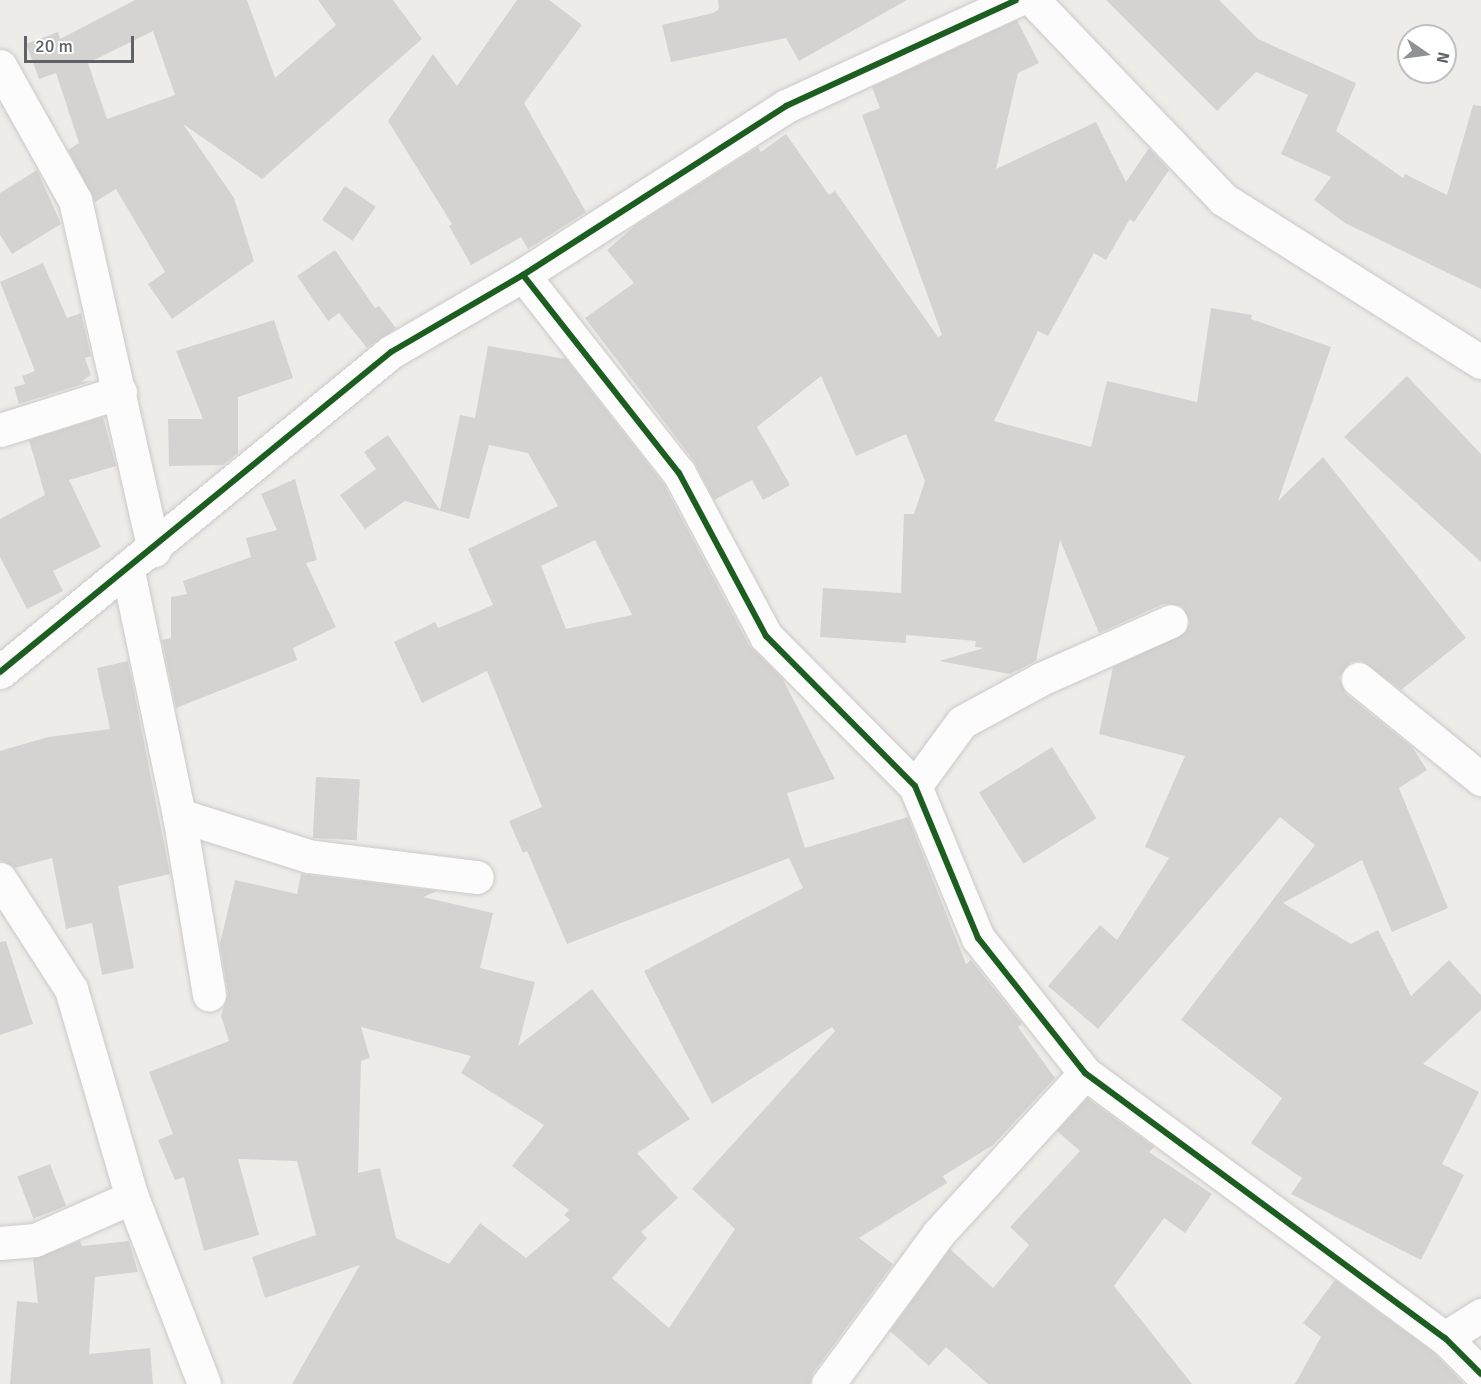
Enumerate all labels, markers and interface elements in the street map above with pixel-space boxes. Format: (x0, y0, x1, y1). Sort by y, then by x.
scale bar (27, 24, 136, 62)
north arrow (1397, 24, 1457, 84)
text: 20 m (35, 35, 73, 57)
text: N (1432, 50, 1454, 65)

